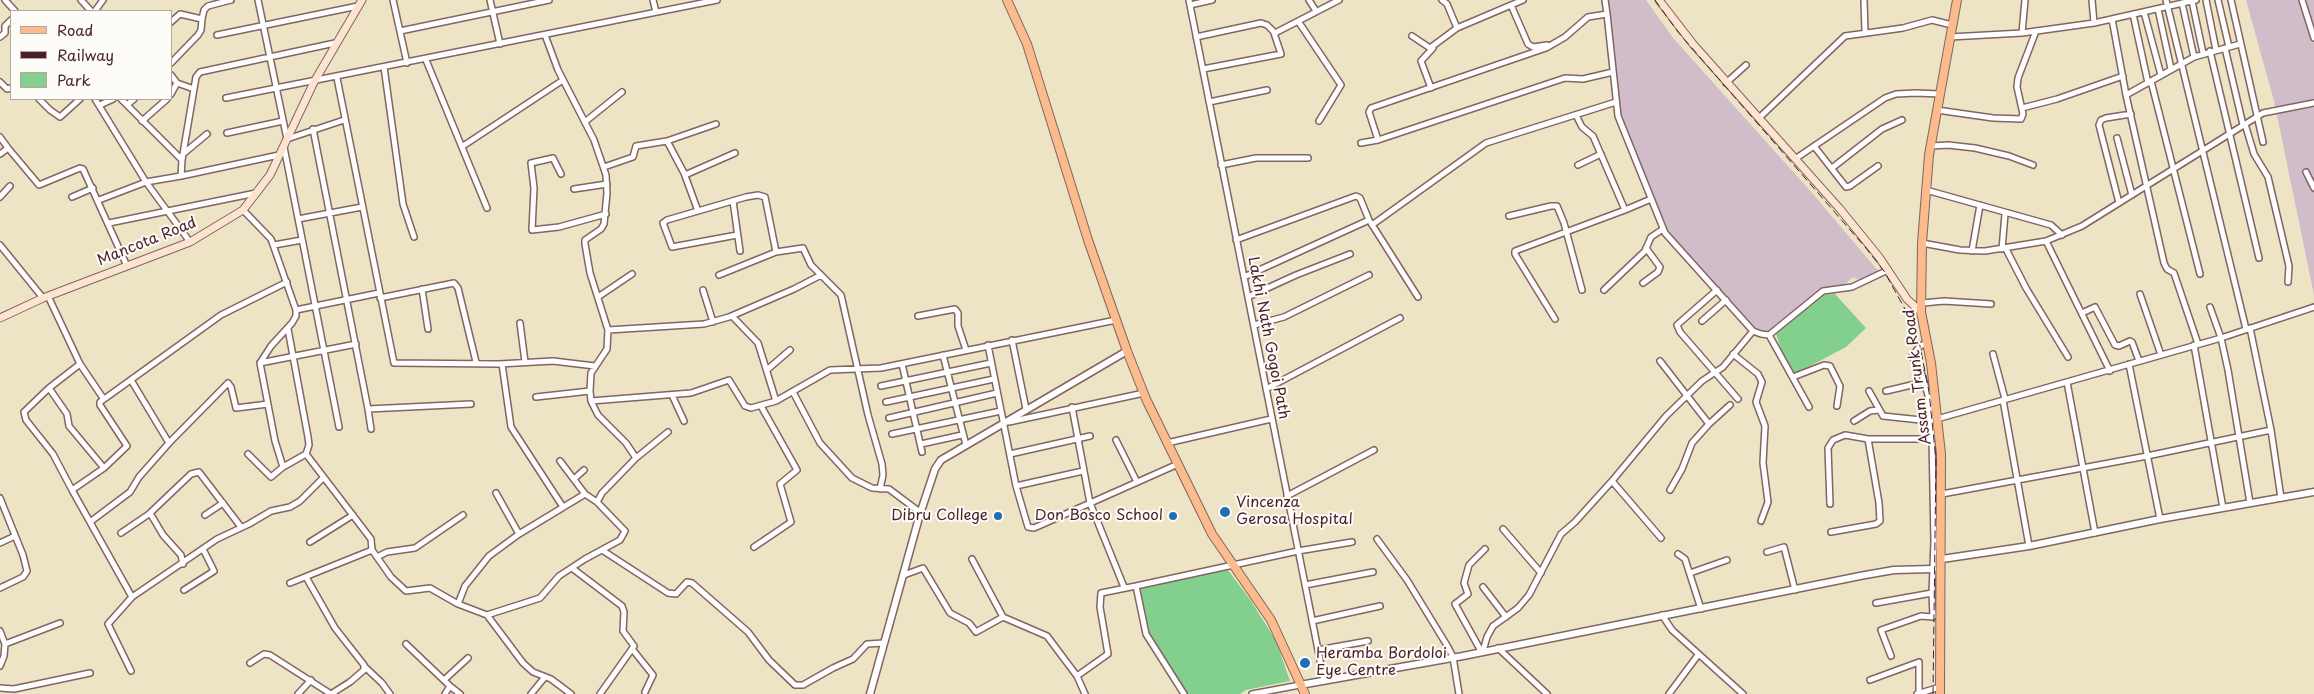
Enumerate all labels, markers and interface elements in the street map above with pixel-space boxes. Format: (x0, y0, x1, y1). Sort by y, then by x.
legend (10, 10, 172, 100)
text: Road (57, 18, 93, 41)
text: Railway (57, 43, 114, 66)
text: Park (57, 68, 91, 91)
street label: Mancota Road (95, 214, 199, 270)
street label: Lakhi Nath Gogoi Path (1243, 255, 1293, 421)
street label: Assam Trunk Road (1901, 308, 1935, 446)
place label: Vincenza Gerosa Hospital (1236, 494, 1353, 529)
marker: Vincenza Gerosa Hospital (1218, 505, 1232, 519)
place label: Dibru College (891, 507, 988, 525)
place label: Don Bosco School (1035, 507, 1163, 525)
marker: Dibru College (992, 510, 1004, 522)
marker: Don Bosco School (1167, 510, 1179, 522)
place label: Heramba Bordoloi Eye Centre (1316, 645, 1447, 680)
marker: Heramba Bordoloi Eye Centre (1298, 656, 1312, 670)

